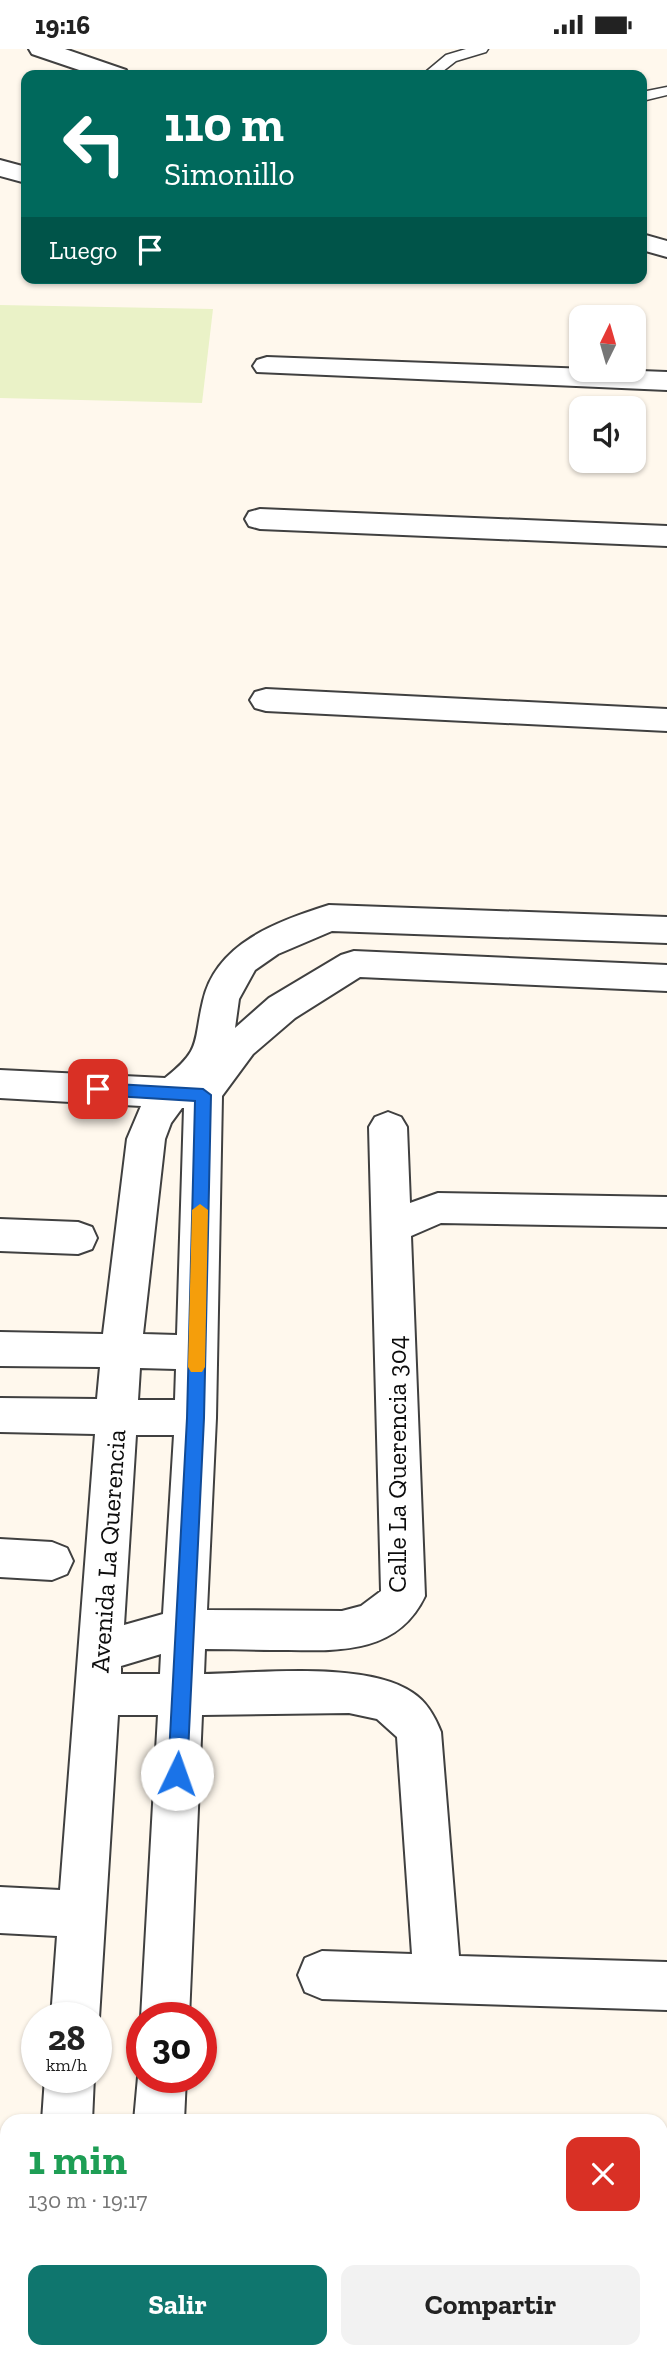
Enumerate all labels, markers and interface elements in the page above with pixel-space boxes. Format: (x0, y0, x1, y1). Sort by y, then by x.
text: 19:16 (35, 9, 90, 41)
text: 110 m (164, 95, 284, 154)
icon: left (49, 98, 140, 189)
text: Simonillo (164, 155, 295, 193)
icon: arrive (131, 231, 169, 269)
text: Luego (49, 234, 117, 266)
north arrow (569, 305, 646, 381)
map controls (569, 305, 646, 473)
button: sound (569, 396, 646, 473)
pin (68, 1059, 128, 1119)
icon: arrive (79, 1070, 117, 1108)
street label: Calle La Querencia 304 (381, 1335, 413, 1593)
street label: Avenida La Querencia (84, 1428, 133, 1674)
position arrow (140, 1737, 214, 1811)
speed limit sign: 30 (126, 2002, 217, 2093)
text: 28 (48, 2017, 85, 2059)
text: km/h (46, 2054, 87, 2076)
text: 1 min (28, 2134, 127, 2185)
button: close (566, 2137, 640, 2211)
text: 130 m · 19:17 (28, 2186, 147, 2214)
button: Salir (28, 2265, 327, 2345)
button: Compartir (341, 2265, 640, 2345)

